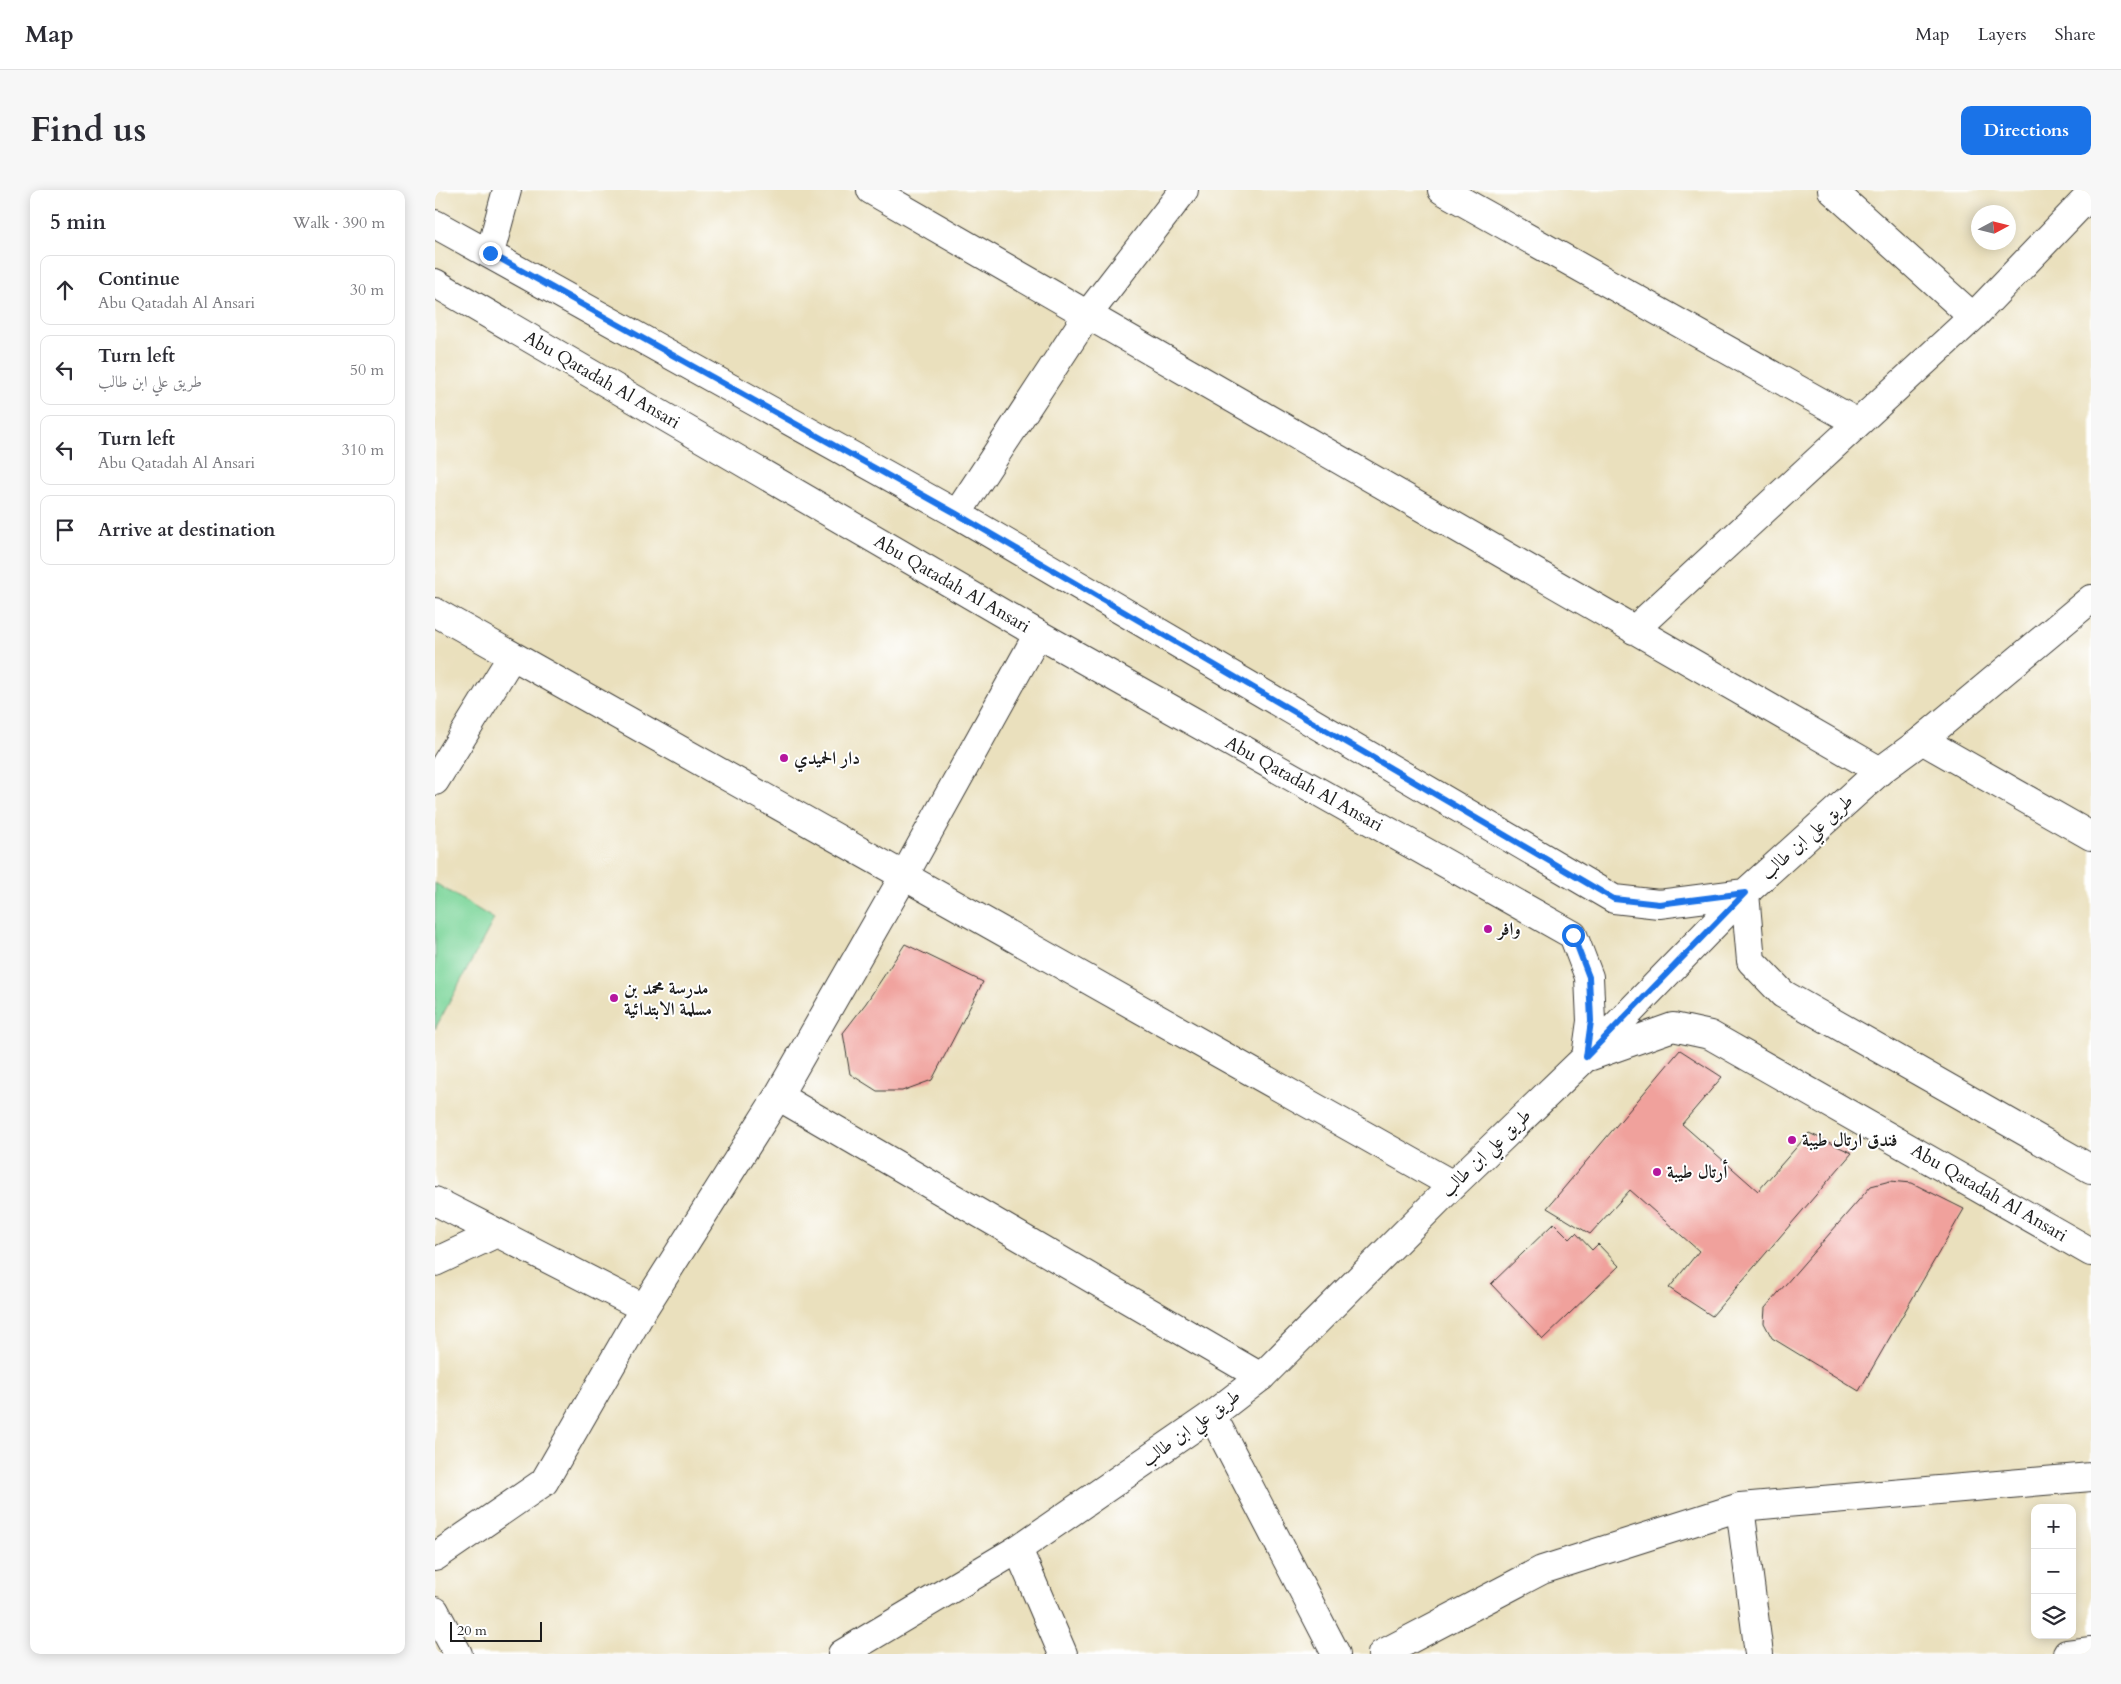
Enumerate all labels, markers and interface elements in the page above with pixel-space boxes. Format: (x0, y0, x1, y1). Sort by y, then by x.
text: Map (25, 18, 74, 51)
text: Map (1915, 22, 1950, 47)
text: Layers (1978, 22, 2027, 47)
text: Share (2055, 22, 2096, 47)
text: Find us (30, 106, 146, 154)
button: Directions (1961, 106, 2091, 155)
north arrow (1971, 205, 2016, 250)
text: 5 min (50, 208, 106, 237)
text: Walk · 390 m (293, 212, 385, 234)
route end (479, 242, 502, 265)
text: Continue (98, 266, 180, 292)
icon: ahead (51, 276, 79, 304)
text: 30 m (350, 279, 384, 301)
text: Abu Qatadah Al Ansari (98, 292, 255, 314)
street label: Abu Qatadah Al Ansari (519, 325, 685, 435)
text: Turn left (98, 343, 175, 369)
icon: left (51, 356, 79, 384)
text: 50 m (350, 359, 384, 381)
text: طريق علي ابن طالب (98, 371, 202, 393)
text: Turn left (98, 426, 175, 452)
icon: left (51, 436, 79, 464)
text: 310 m (342, 439, 384, 461)
text: Abu Qatadah Al Ansari (98, 452, 255, 474)
icon: arrive (51, 516, 79, 544)
text: Arrive at destination (98, 517, 275, 543)
street label: Abu Qatadah Al Ansari (869, 529, 1035, 639)
street label: Abu Qatadah Al Ansari (1221, 730, 1387, 838)
place label: دار الحميدي (794, 746, 860, 773)
marker: دار الحميدي (778, 752, 790, 764)
street label: طريق علي ابن طالب (1755, 789, 1862, 888)
place label: وافر (1496, 917, 1521, 942)
marker: وافر (1482, 923, 1494, 935)
route start (1562, 924, 1585, 947)
place label: مدرسة محمد بن مسلمة الابتدائية (624, 976, 712, 1022)
marker: مدرسة محمد بن مسلمة الابتدائية (608, 992, 620, 1004)
street label: طريق علي ابن طالب (1435, 1103, 1540, 1206)
place label: فندق ارتال طيبة (1802, 1128, 1898, 1153)
marker: فندق ارتال طيبة (1786, 1134, 1798, 1146)
street label: Abu Qatadah Al Ansari (1906, 1138, 2072, 1248)
place label: أرتال طيبة (1667, 1159, 1728, 1185)
marker: أرتال طيبة (1651, 1166, 1663, 1178)
street label: طريق علي ابن طالب (1136, 1383, 1248, 1476)
map controls (2031, 1504, 2076, 1639)
button: + (2031, 1504, 2076, 1549)
button: − (2031, 1549, 2076, 1594)
button: layers (2031, 1594, 2076, 1639)
scale bar (450, 1619, 543, 1642)
text: 20 m (457, 1621, 487, 1640)

